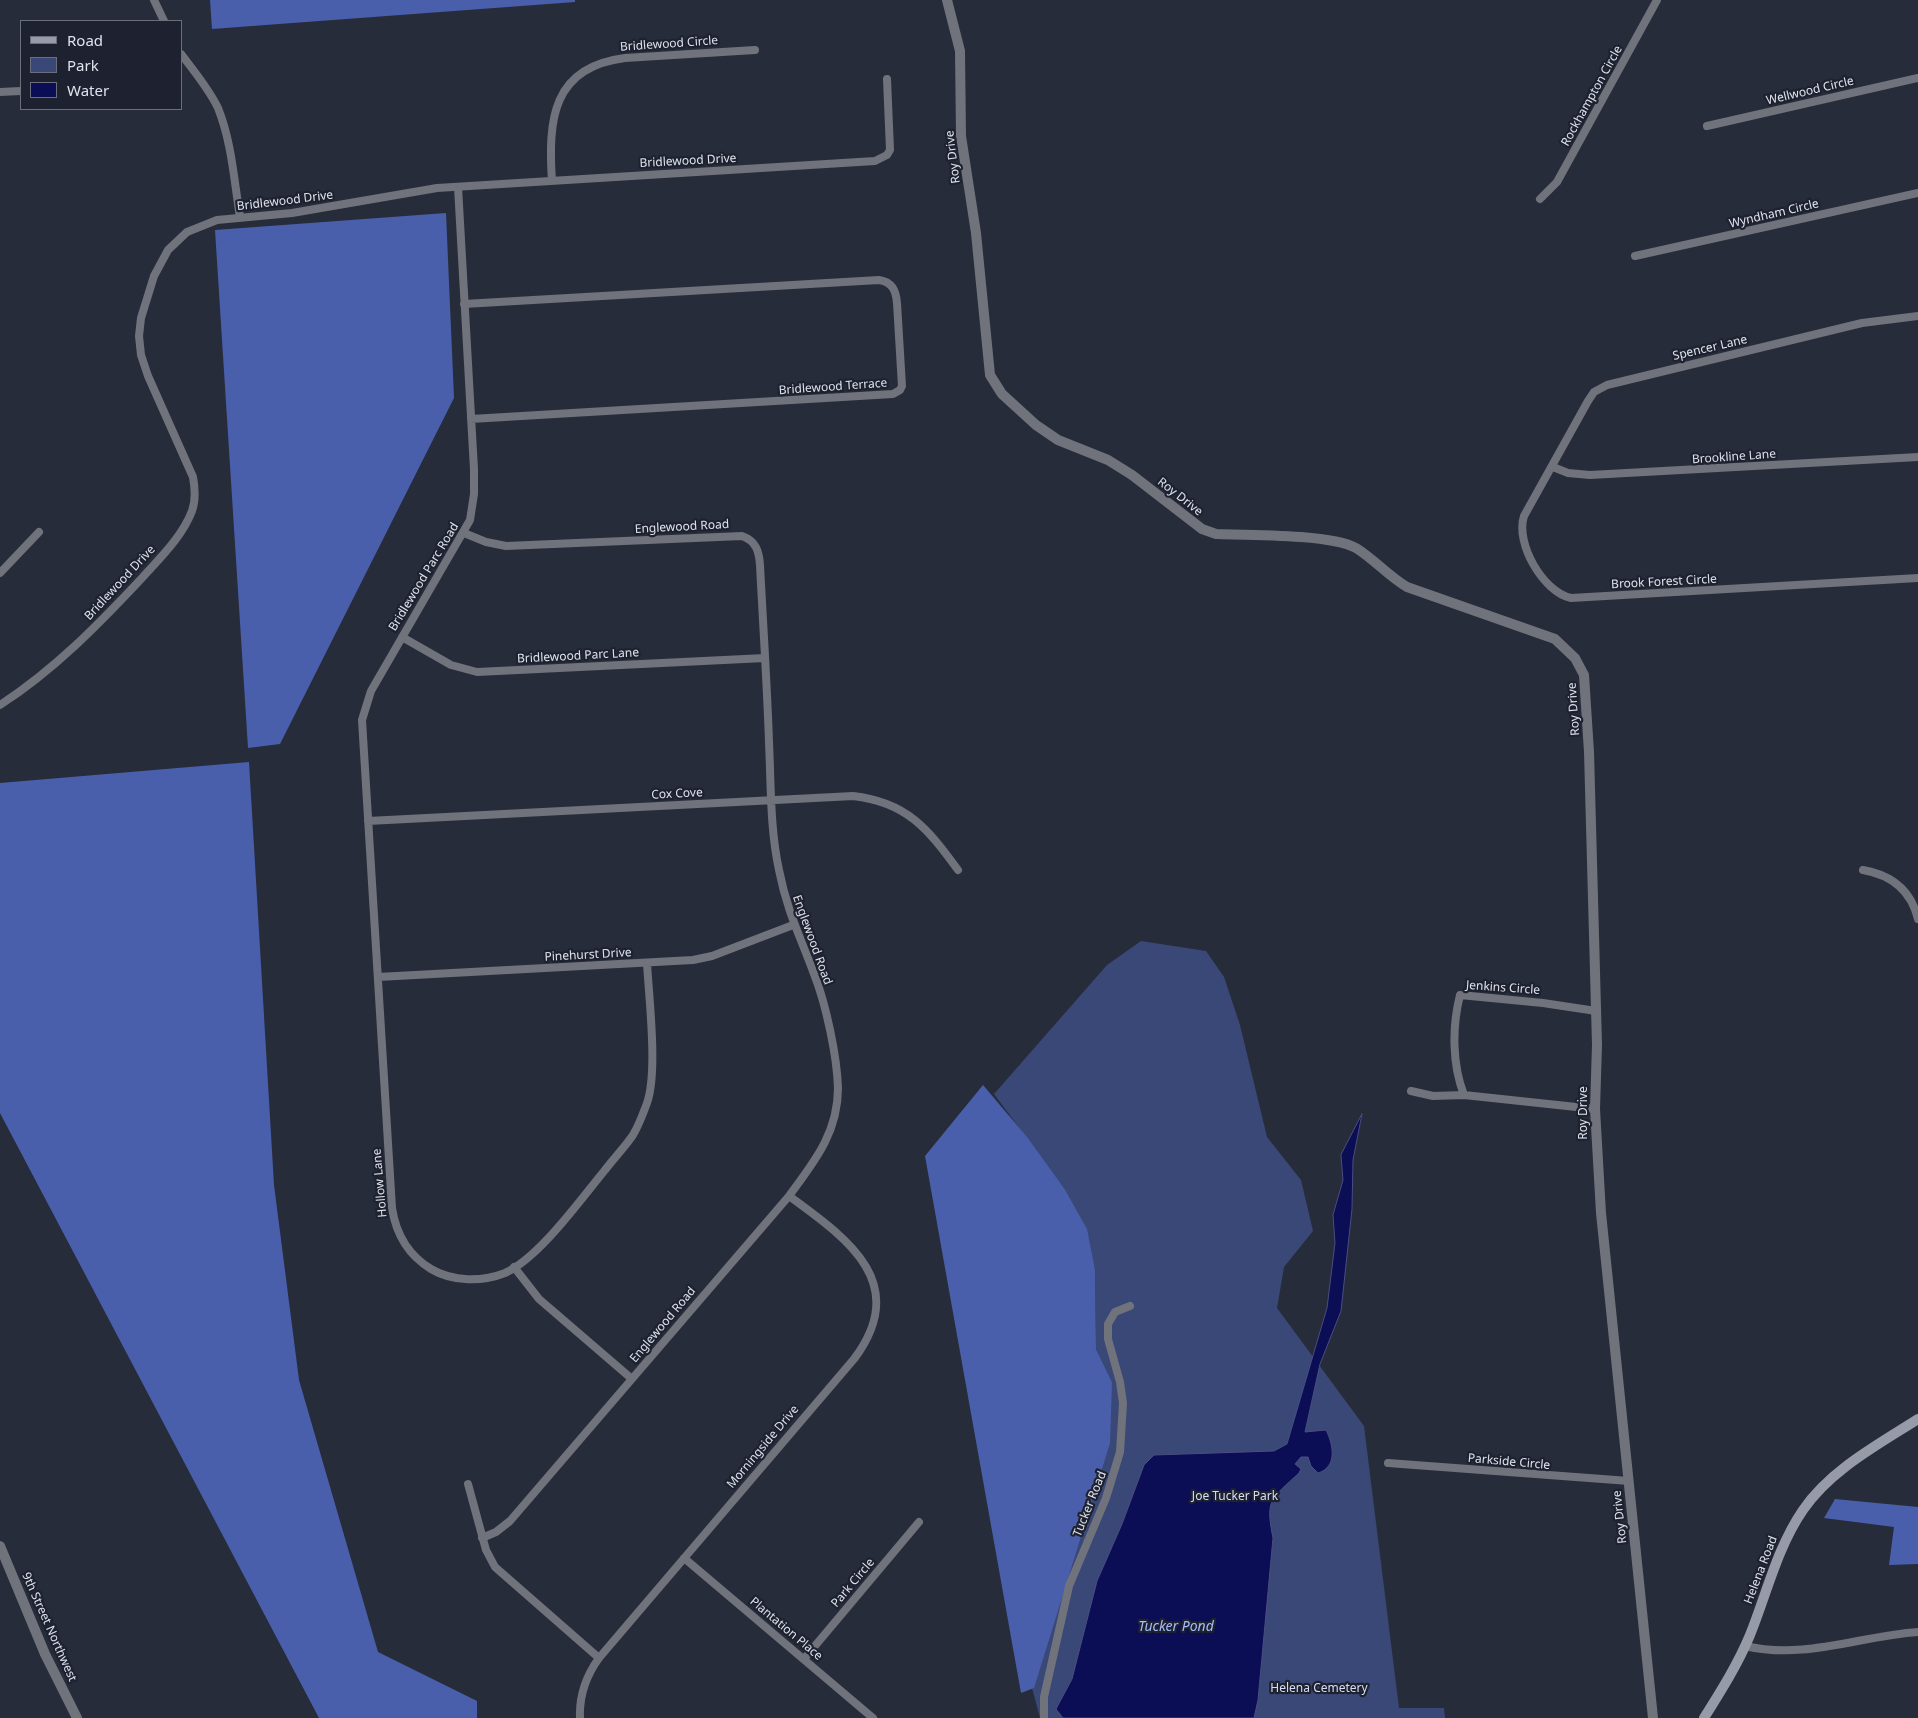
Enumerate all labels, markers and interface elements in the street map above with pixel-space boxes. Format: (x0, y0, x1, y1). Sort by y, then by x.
legend (20, 20, 182, 110)
text: Road (67, 30, 103, 50)
street label: Bridlewood Circle (619, 33, 719, 55)
street label: Rockhampton Circle (1558, 43, 1626, 149)
text: Park (67, 55, 99, 75)
street label: Wellwood Circle (1765, 74, 1855, 108)
text: Water (67, 80, 109, 100)
street label: Roy Drive (943, 130, 963, 184)
street label: Bridlewood Drive (639, 151, 737, 171)
street label: Bridlewood Drive (236, 188, 334, 214)
street label: Wyndham Circle (1728, 197, 1820, 231)
street label: Spencer Lane (1671, 332, 1749, 364)
street label: Bridlewood Terrace (778, 376, 888, 398)
street label: Brookline Lane (1692, 447, 1776, 467)
street label: Roy Drive (1155, 475, 1205, 519)
street label: Englewood Road (634, 517, 730, 537)
street label: Bridlewood Parc Road (386, 520, 462, 634)
street label: Bridlewood Drive (82, 543, 158, 623)
street label: Brook Forest Circle (1611, 572, 1717, 592)
street label: Bridlewood Parc Lane (517, 646, 639, 666)
street label: Roy Drive (1565, 682, 1583, 736)
street label: Cox Cove (651, 785, 703, 803)
street label: Englewood Road (789, 893, 835, 987)
street label: Pinehurst Drive (544, 946, 632, 964)
street label: Jenkins Circle (1465, 978, 1541, 998)
street label: Roy Drive (1577, 1086, 1591, 1140)
street label: Hollow Lane (370, 1148, 390, 1218)
street label: Englewood Road (627, 1284, 699, 1366)
street label: Morningside Drive (724, 1402, 802, 1492)
street label: Parkside Circle (1467, 1451, 1551, 1473)
street label: Tucker Road (1070, 1469, 1110, 1539)
park label: Joe Tucker Park (1192, 1490, 1278, 1504)
street label: Roy Drive (1610, 1490, 1630, 1544)
street label: Helena Road (1741, 1534, 1781, 1606)
street label: Park Circle (828, 1556, 878, 1610)
street label: 9th Street Northwest (18, 1570, 80, 1684)
street label: Plantation Place (747, 1594, 825, 1664)
water label: Tucker Pond (1138, 1619, 1214, 1635)
park label: Helena Cemetery (1270, 1682, 1368, 1696)

